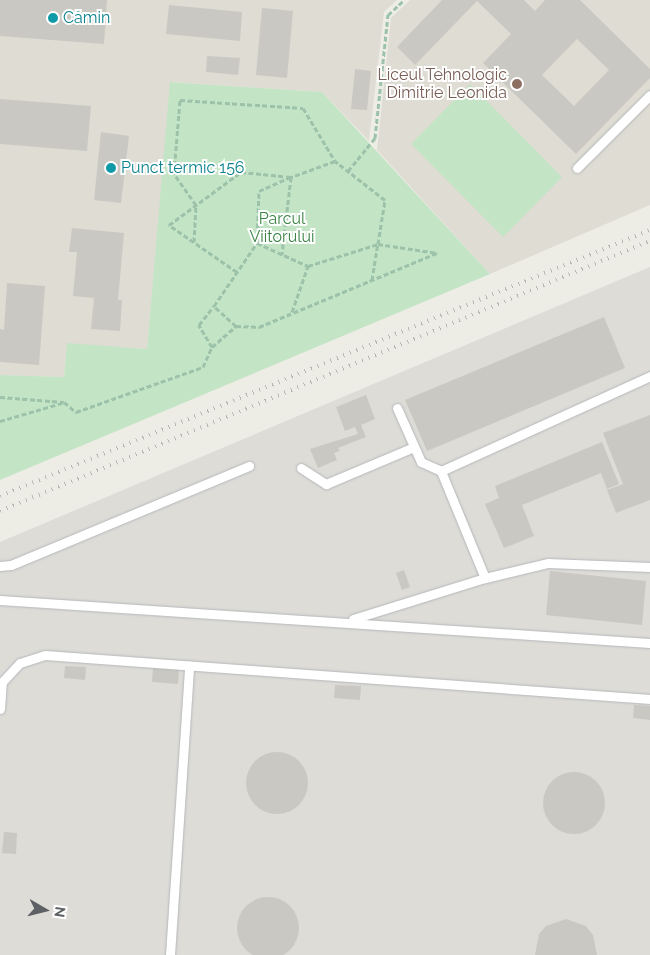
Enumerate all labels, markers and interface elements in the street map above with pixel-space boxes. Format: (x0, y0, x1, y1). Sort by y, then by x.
place label: Cămin (63, 8, 110, 28)
marker: Cămin (47, 12, 59, 24)
place label: Liceul Tehnologic Dimitrie Leonida (377, 65, 507, 103)
marker: Liceul Tehnologic Dimitrie Leonida (511, 78, 523, 90)
place label: Punct termic 156 (121, 158, 245, 178)
marker: Punct termic 156 (105, 162, 117, 174)
park label: Parcul Viitorului (249, 209, 315, 247)
north arrow (20, 885, 70, 935)
text: N (51, 906, 69, 918)

